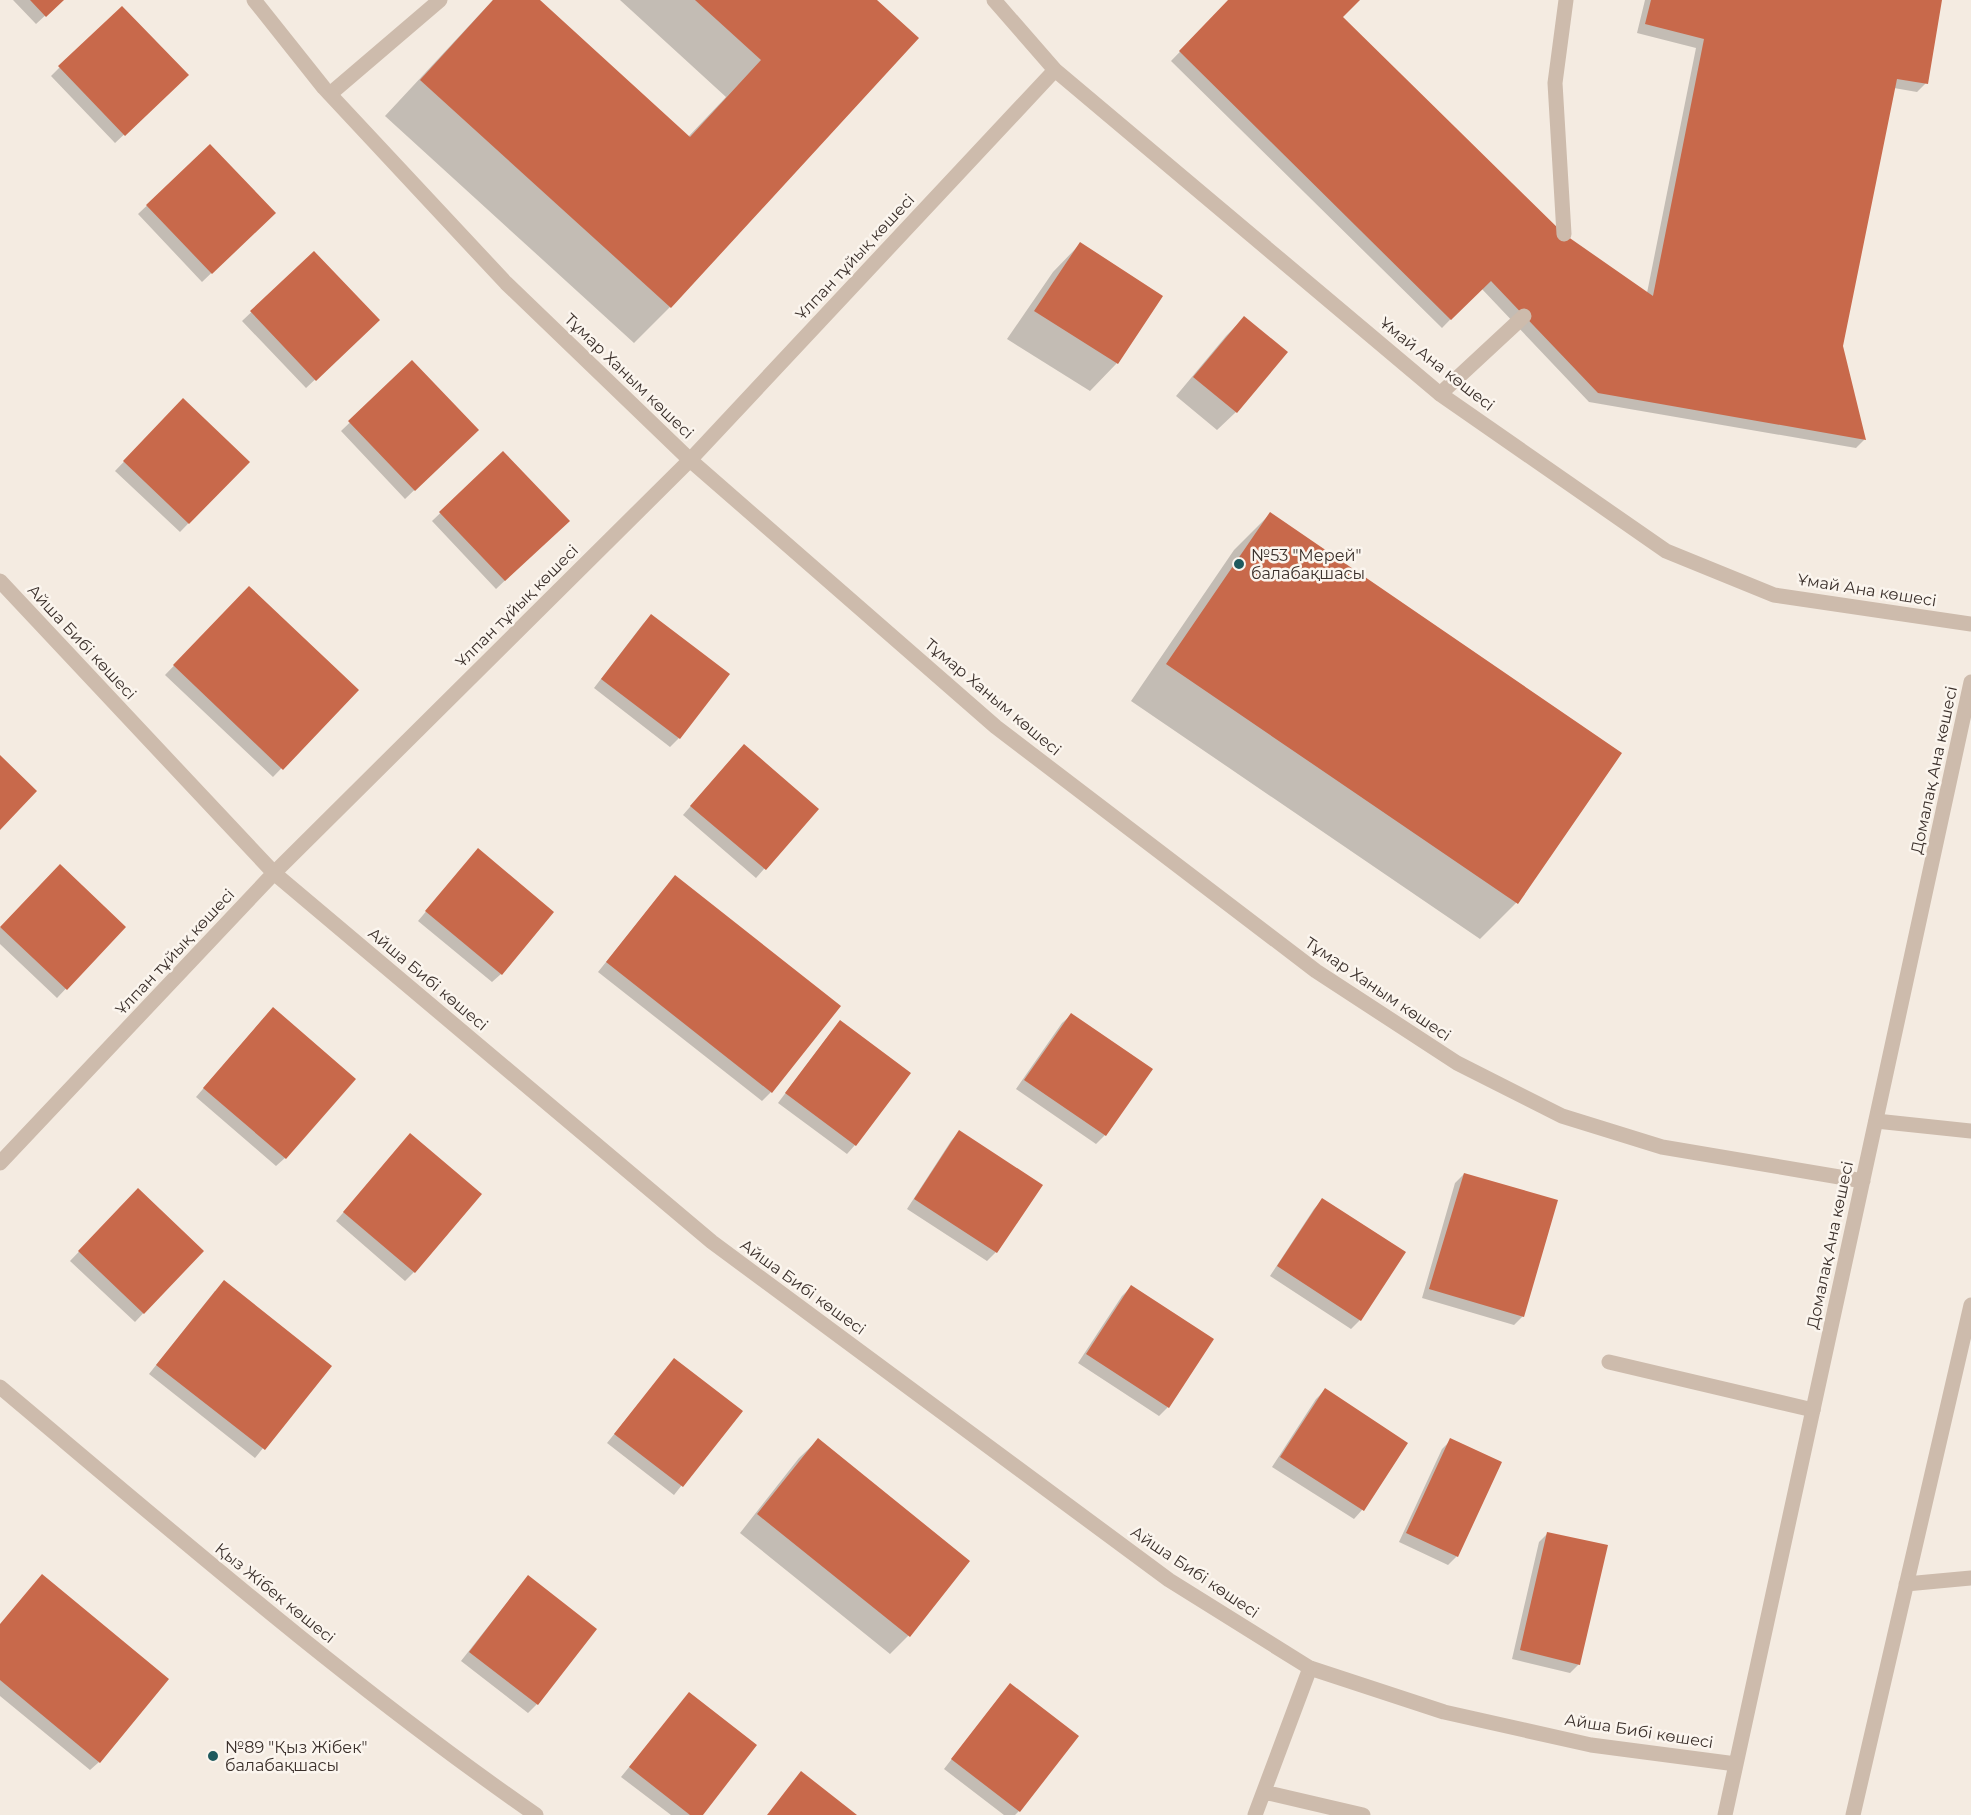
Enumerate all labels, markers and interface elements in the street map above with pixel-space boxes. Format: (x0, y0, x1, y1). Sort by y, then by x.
street label: Ұлпан тұйық көшесі (792, 190, 918, 324)
street label: Тұмар Ханым көшесі (561, 309, 697, 443)
street label: Ұмай Ана көшесі (1376, 313, 1498, 415)
street label: Ұлпан тұйық көшесі (452, 541, 582, 671)
place label: №53 "Мерей" балабақшасы (1251, 546, 1365, 583)
marker: №53 "Мерей" балабақшасы (1232, 557, 1246, 571)
street label: Ұмай Ана көшесі (1796, 570, 1938, 610)
street label: Айша Бибі көшесі (24, 581, 140, 703)
street label: Тұмар Ханым көшесі (921, 634, 1065, 760)
street label: Домалақ Ана көшесі (1907, 684, 1961, 856)
street label: Ұлпан тұйық көшесі (112, 885, 238, 1019)
street label: Айша Бибі көшесі (364, 923, 492, 1035)
street label: Тұмар Ханым көшесі (1301, 933, 1455, 1045)
street label: Домалақ Ана көшесі (1803, 1159, 1857, 1331)
street label: Айша Бибі көшесі (737, 1235, 869, 1339)
street label: Айша Бибі көшесі (1127, 1522, 1263, 1622)
street label: Қыз Жібек көшесі (211, 1539, 339, 1647)
street label: Айша Бибі көшесі (1563, 1710, 1715, 1752)
place label: №89 "Қыз Жібек" балабақшасы (225, 1738, 368, 1775)
marker: №89 "Қыз Жібек" балабақшасы (206, 1749, 220, 1763)

